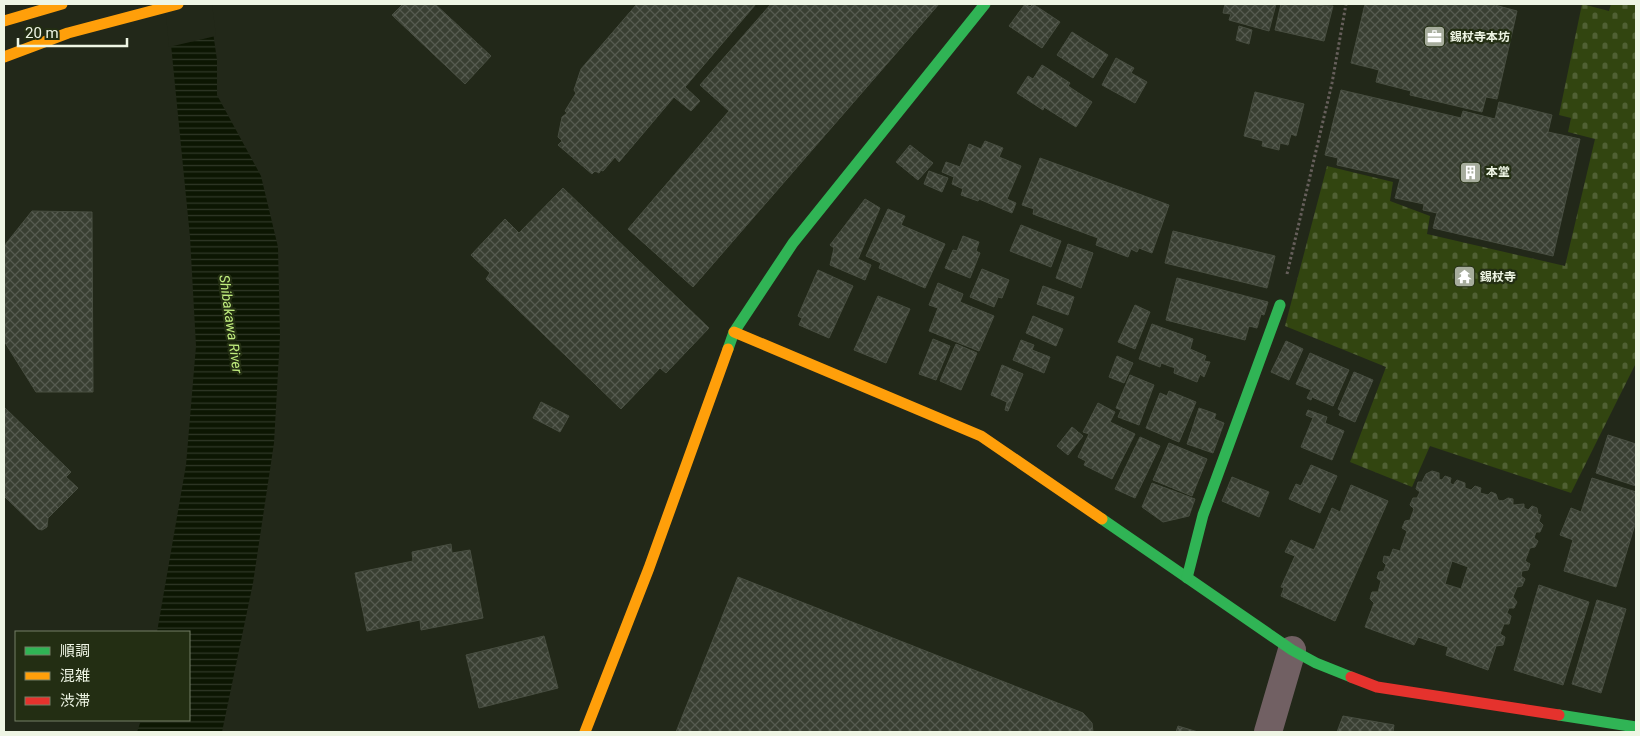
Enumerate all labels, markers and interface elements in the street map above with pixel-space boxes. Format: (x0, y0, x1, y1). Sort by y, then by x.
scale bar (18, 15, 126, 47)
text: 20 m (25, 24, 59, 42)
office icon: 錫杖寺本坊 (1422, 25, 1446, 49)
place label: 錫杖寺本坊 (1449, 30, 1510, 44)
building icon: 本堂 (1458, 160, 1482, 184)
place label: 本堂 (1486, 165, 1510, 179)
temple icon: 錫杖寺 (1452, 265, 1476, 289)
place label: 錫杖寺 (1479, 270, 1516, 284)
water label: Shibakawa River (216, 274, 246, 375)
legend (15, 631, 190, 721)
text: 順調 (60, 642, 90, 660)
text: 混雑 (60, 667, 90, 685)
text: 渋滞 (60, 692, 90, 710)

